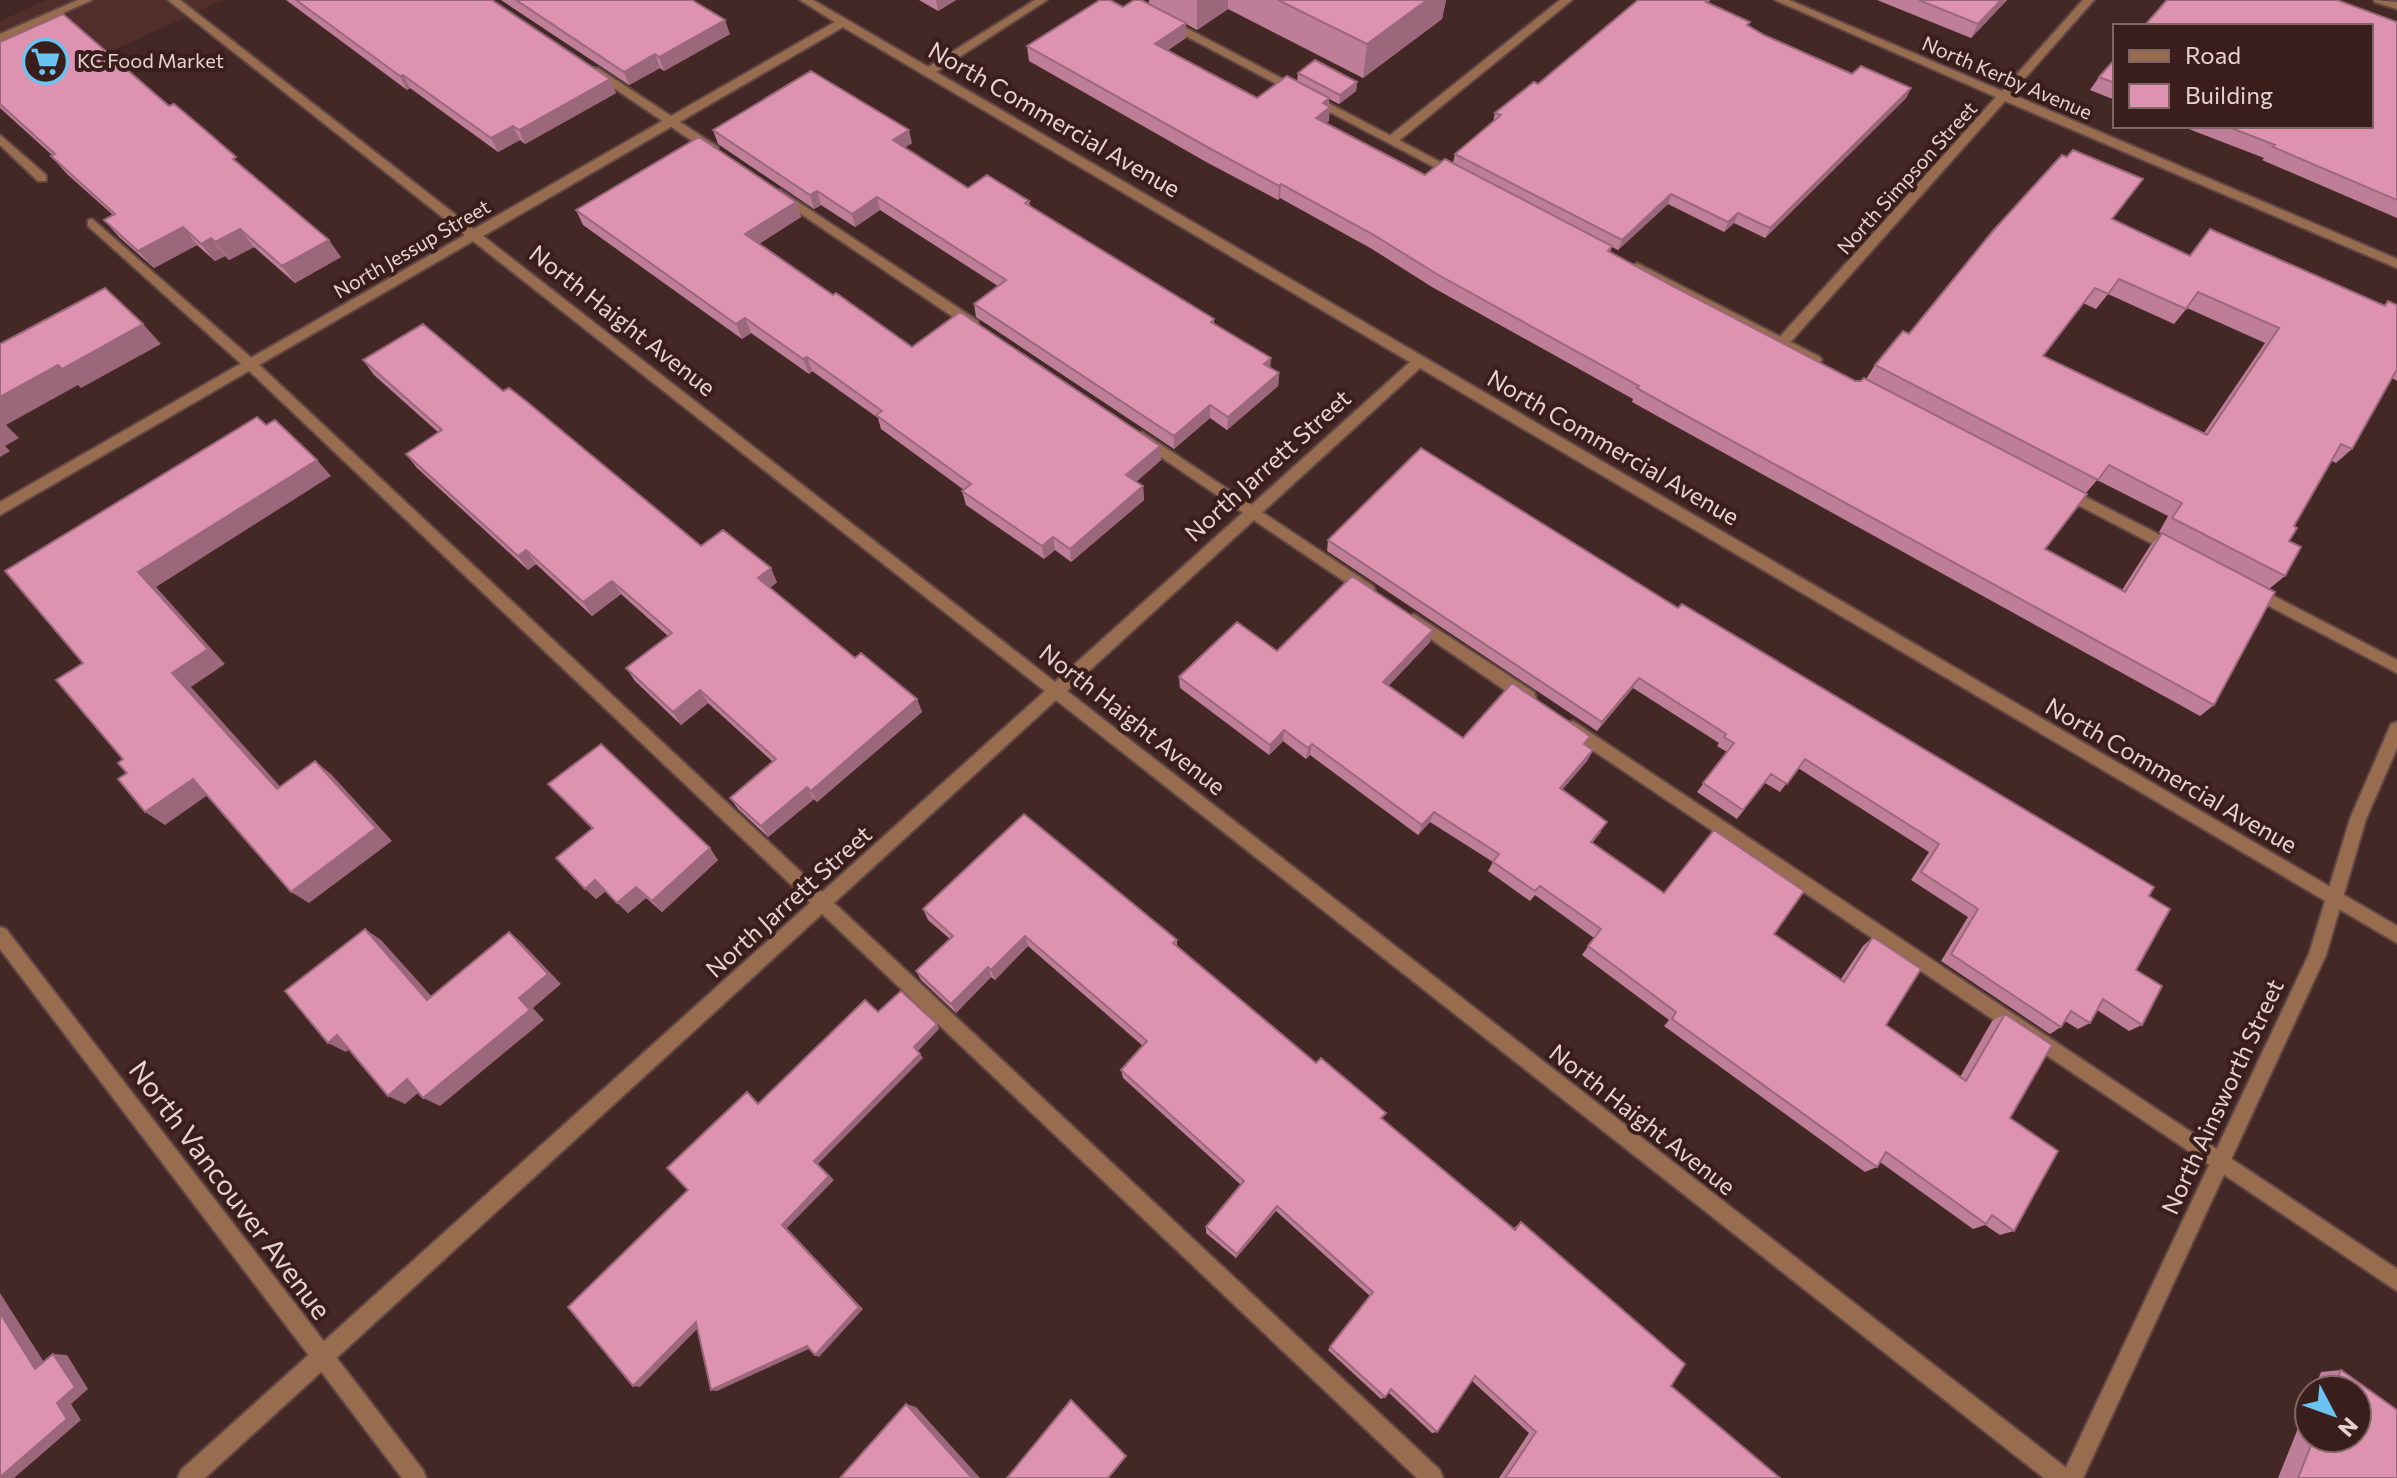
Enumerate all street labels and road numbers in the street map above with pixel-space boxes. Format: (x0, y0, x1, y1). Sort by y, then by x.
street label: North Kerby Avenue (1919, 30, 2096, 124)
street label: North Commercial Avenue (924, 35, 1186, 203)
street label: North Simpson Street (1831, 96, 1981, 259)
street label: North Jessup Street (329, 194, 494, 303)
street label: North Haight Avenue (524, 238, 722, 401)
street label: North Commercial Avenue (1483, 363, 1745, 531)
street label: North Jarrett Street (1178, 383, 1356, 547)
street label: North Haight Avenue (1034, 637, 1232, 800)
street label: North Commercial Avenue (2041, 691, 2303, 859)
street label: North Jarrett Street (699, 819, 877, 983)
street label: North Ainsworth Street (2154, 974, 2289, 1219)
street label: North Haight Avenue (1544, 1037, 1742, 1200)
street label: North Vancouver Avenue (122, 1053, 339, 1325)

